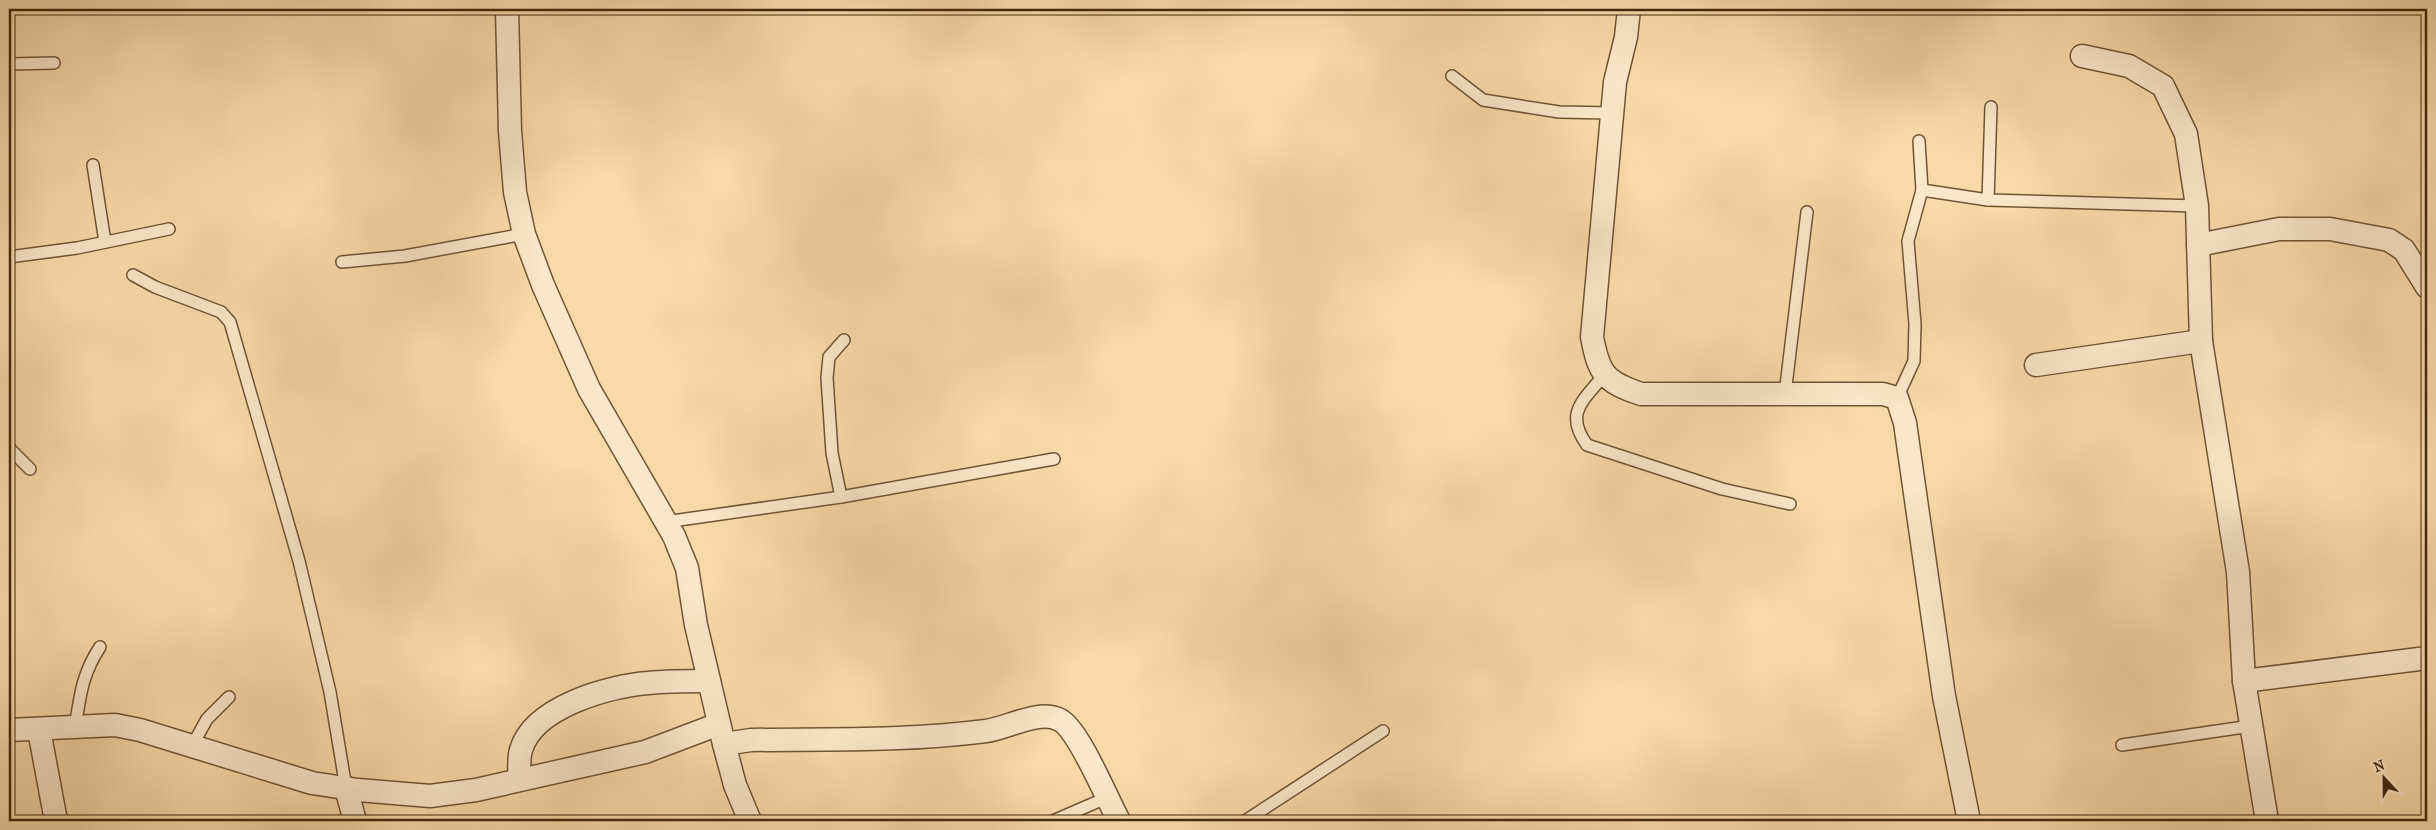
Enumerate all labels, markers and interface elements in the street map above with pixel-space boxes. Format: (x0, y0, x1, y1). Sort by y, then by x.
north arrow (2358, 752, 2408, 802)
text: N (2371, 756, 2388, 776)

